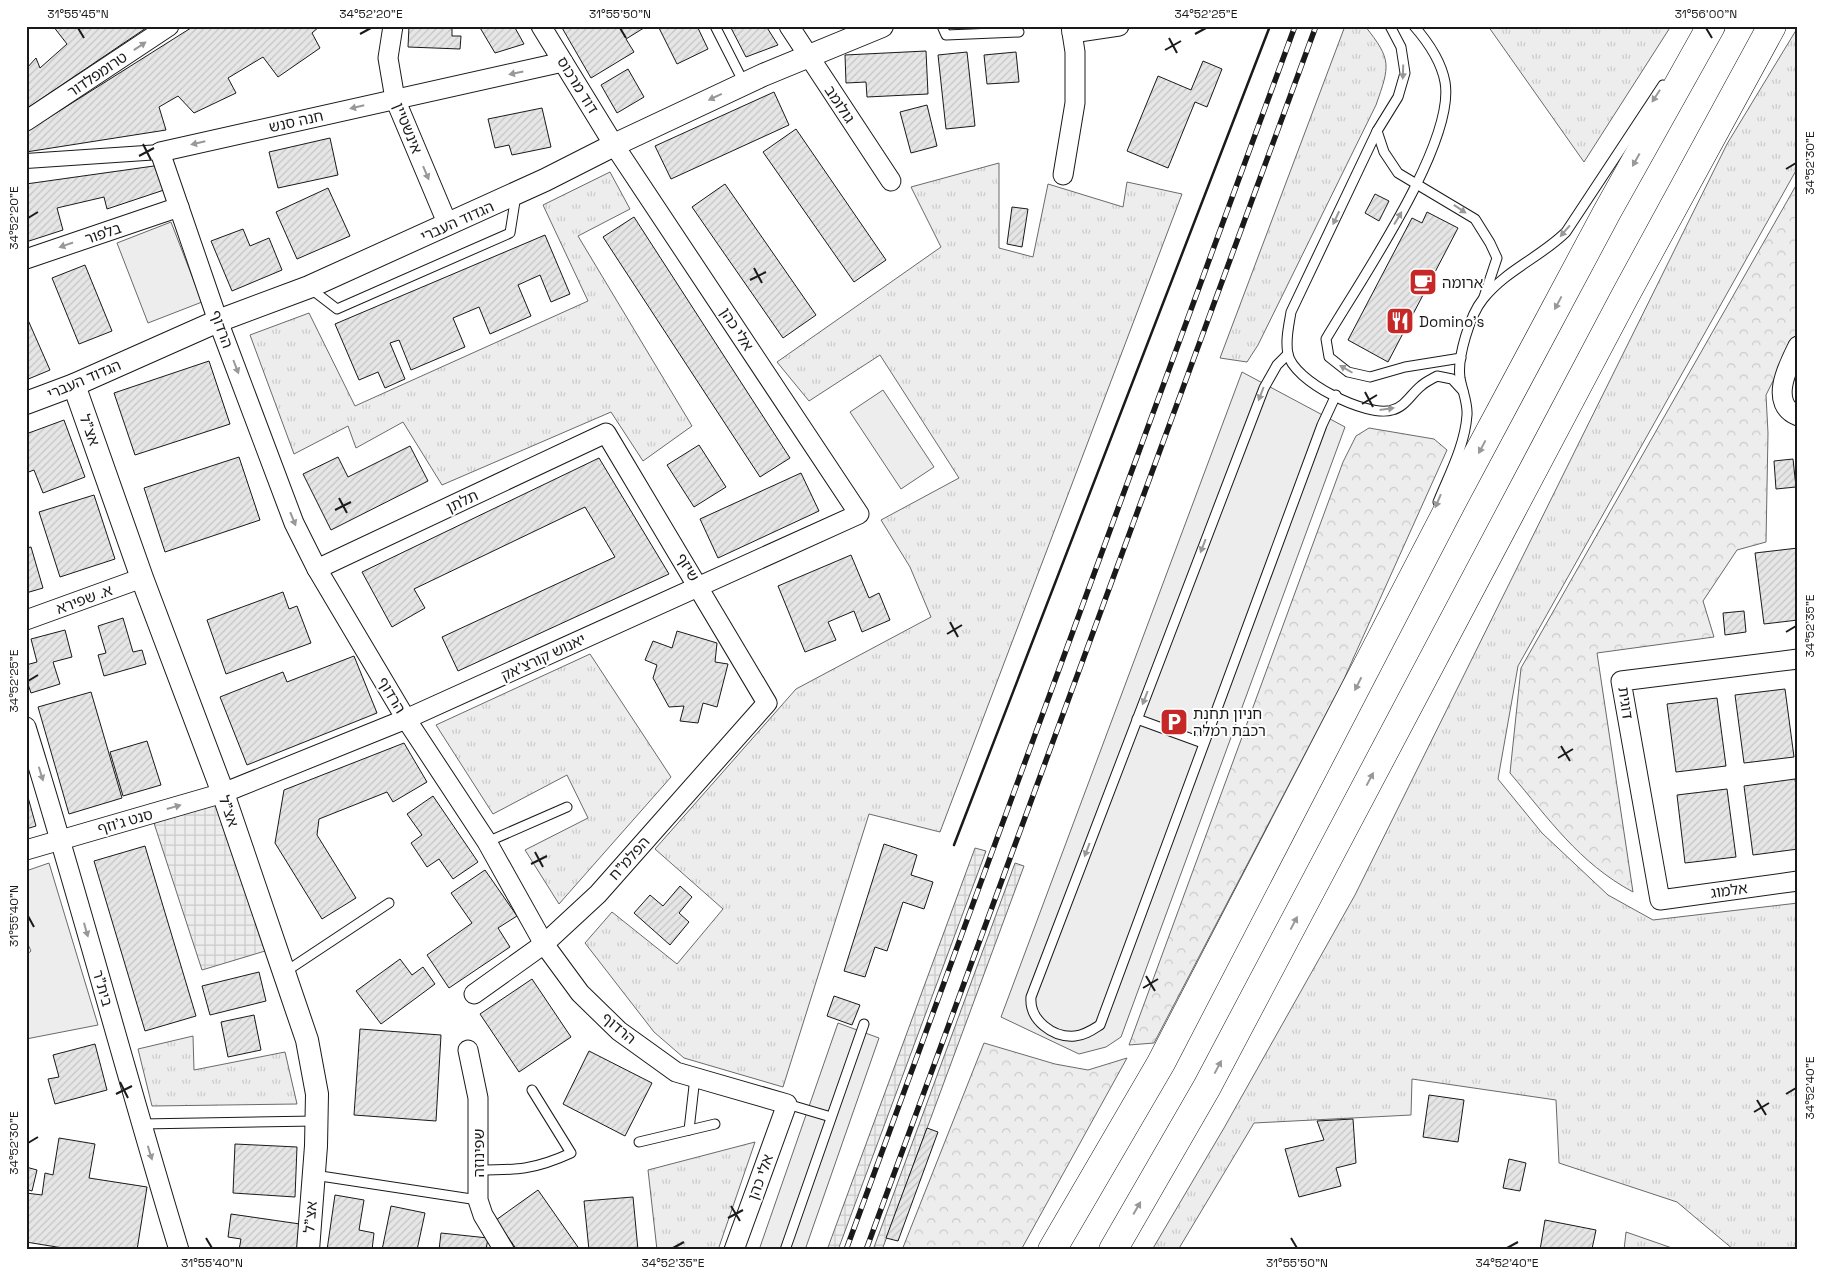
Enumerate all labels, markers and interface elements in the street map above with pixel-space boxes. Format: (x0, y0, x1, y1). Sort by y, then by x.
text: 31°55'45"N (47, 6, 109, 22)
text: 34°52'20"E (339, 6, 403, 22)
text: 31°55'50"N (589, 6, 651, 22)
text: 34°52'25"E (1175, 6, 1238, 22)
text: 31°56'00"N (1675, 6, 1737, 22)
one-way arrow (133, 41, 146, 51)
street label: טרומפלדור (63, 47, 131, 101)
street label: דוד מרכוס (553, 53, 603, 117)
one-way arrow (1399, 64, 1407, 80)
one-way arrow (508, 69, 523, 77)
street label: גולומב (821, 82, 860, 127)
one-way arrow (1651, 90, 1661, 103)
one-way arrow (708, 93, 722, 101)
street label: אינשטיין (389, 100, 427, 156)
one-way arrow (349, 103, 364, 111)
street label: חנה סנש (267, 106, 325, 136)
text: 34°52'30"E (1802, 131, 1818, 195)
one-way arrow (191, 139, 206, 147)
one-way arrow (1631, 154, 1640, 167)
one-way arrow (423, 166, 431, 180)
text: 34°52'20"E (6, 186, 22, 250)
street label: הגדוד העברי (417, 196, 497, 246)
one-way arrow (1453, 204, 1467, 214)
one-way arrow (1332, 211, 1340, 225)
one-way arrow (1393, 212, 1402, 225)
street label: בלפור (82, 218, 124, 248)
one-way arrow (1560, 225, 1571, 238)
one-way arrow (59, 242, 74, 249)
cafe icon: ארומה (1408, 267, 1438, 297)
place label: ארומה (1442, 273, 1483, 292)
one-way arrow (1554, 296, 1562, 310)
street label: אלי כהן (716, 304, 758, 354)
restaurant icon: Domino's (1385, 306, 1415, 336)
street label: הרדוף (206, 307, 238, 351)
place label: Domino's (1419, 312, 1484, 331)
street label: הגדוד העברי (44, 355, 124, 403)
one-way arrow (232, 360, 240, 375)
one-way arrow (1338, 365, 1353, 373)
one-way arrow (1257, 387, 1264, 402)
one-way arrow (1380, 405, 1396, 413)
street label: אצ"ל (76, 412, 104, 448)
one-way arrow (1478, 439, 1486, 454)
street label: תלתן (443, 485, 481, 517)
one-way arrow (1434, 494, 1442, 508)
one-way arrow (289, 512, 297, 527)
one-way arrow (1199, 539, 1207, 554)
street label: שיזף (672, 549, 704, 585)
street label: א. שפירא (53, 580, 115, 618)
text: 34°52'35"E (1802, 594, 1818, 657)
street label: יאנוש קורצ'אק (498, 629, 588, 685)
text: 34°52'25"E (6, 649, 22, 712)
street label: הרדוף (374, 673, 410, 717)
one-way arrow (1354, 677, 1362, 691)
street label: דוגית (1614, 686, 1638, 720)
one-way arrow (1141, 691, 1149, 706)
place label: חניון תחנת רכבת רמלה (1193, 704, 1266, 740)
parking icon: חניון תחנת רכבת רמלה (1159, 707, 1189, 737)
one-way arrow (37, 766, 45, 781)
one-way arrow (1366, 772, 1374, 787)
street label: אצ"ל (215, 793, 243, 829)
one-way arrow (166, 803, 182, 811)
street label: סנט ג'וזף (95, 804, 155, 838)
street label: הפלמ"ח (604, 832, 654, 884)
one-way arrow (1083, 843, 1091, 858)
street label: אלמוג (1709, 878, 1749, 902)
text: 31°55'40"N (6, 885, 22, 947)
one-way arrow (1290, 916, 1298, 930)
one-way arrow (83, 922, 91, 937)
street label: בית"ר (89, 968, 117, 1009)
street label: הרדוף (598, 1008, 640, 1048)
text: 34°52'40"E (1802, 1056, 1818, 1120)
one-way arrow (1214, 1059, 1222, 1074)
text: 34°52'30"E (6, 1111, 22, 1175)
street label: שפינוזה (469, 1129, 488, 1177)
one-way arrow (146, 1146, 154, 1161)
street label: אלי כהן (743, 1151, 777, 1203)
street label: אצ"ל (299, 1200, 321, 1234)
one-way arrow (1133, 1201, 1142, 1214)
text: 31°55'40"N (181, 1255, 243, 1271)
text: 34°52'35"E (642, 1255, 705, 1271)
text: 31°55'50"N (1266, 1255, 1328, 1271)
text: 34°52'40"E (1475, 1255, 1539, 1271)

